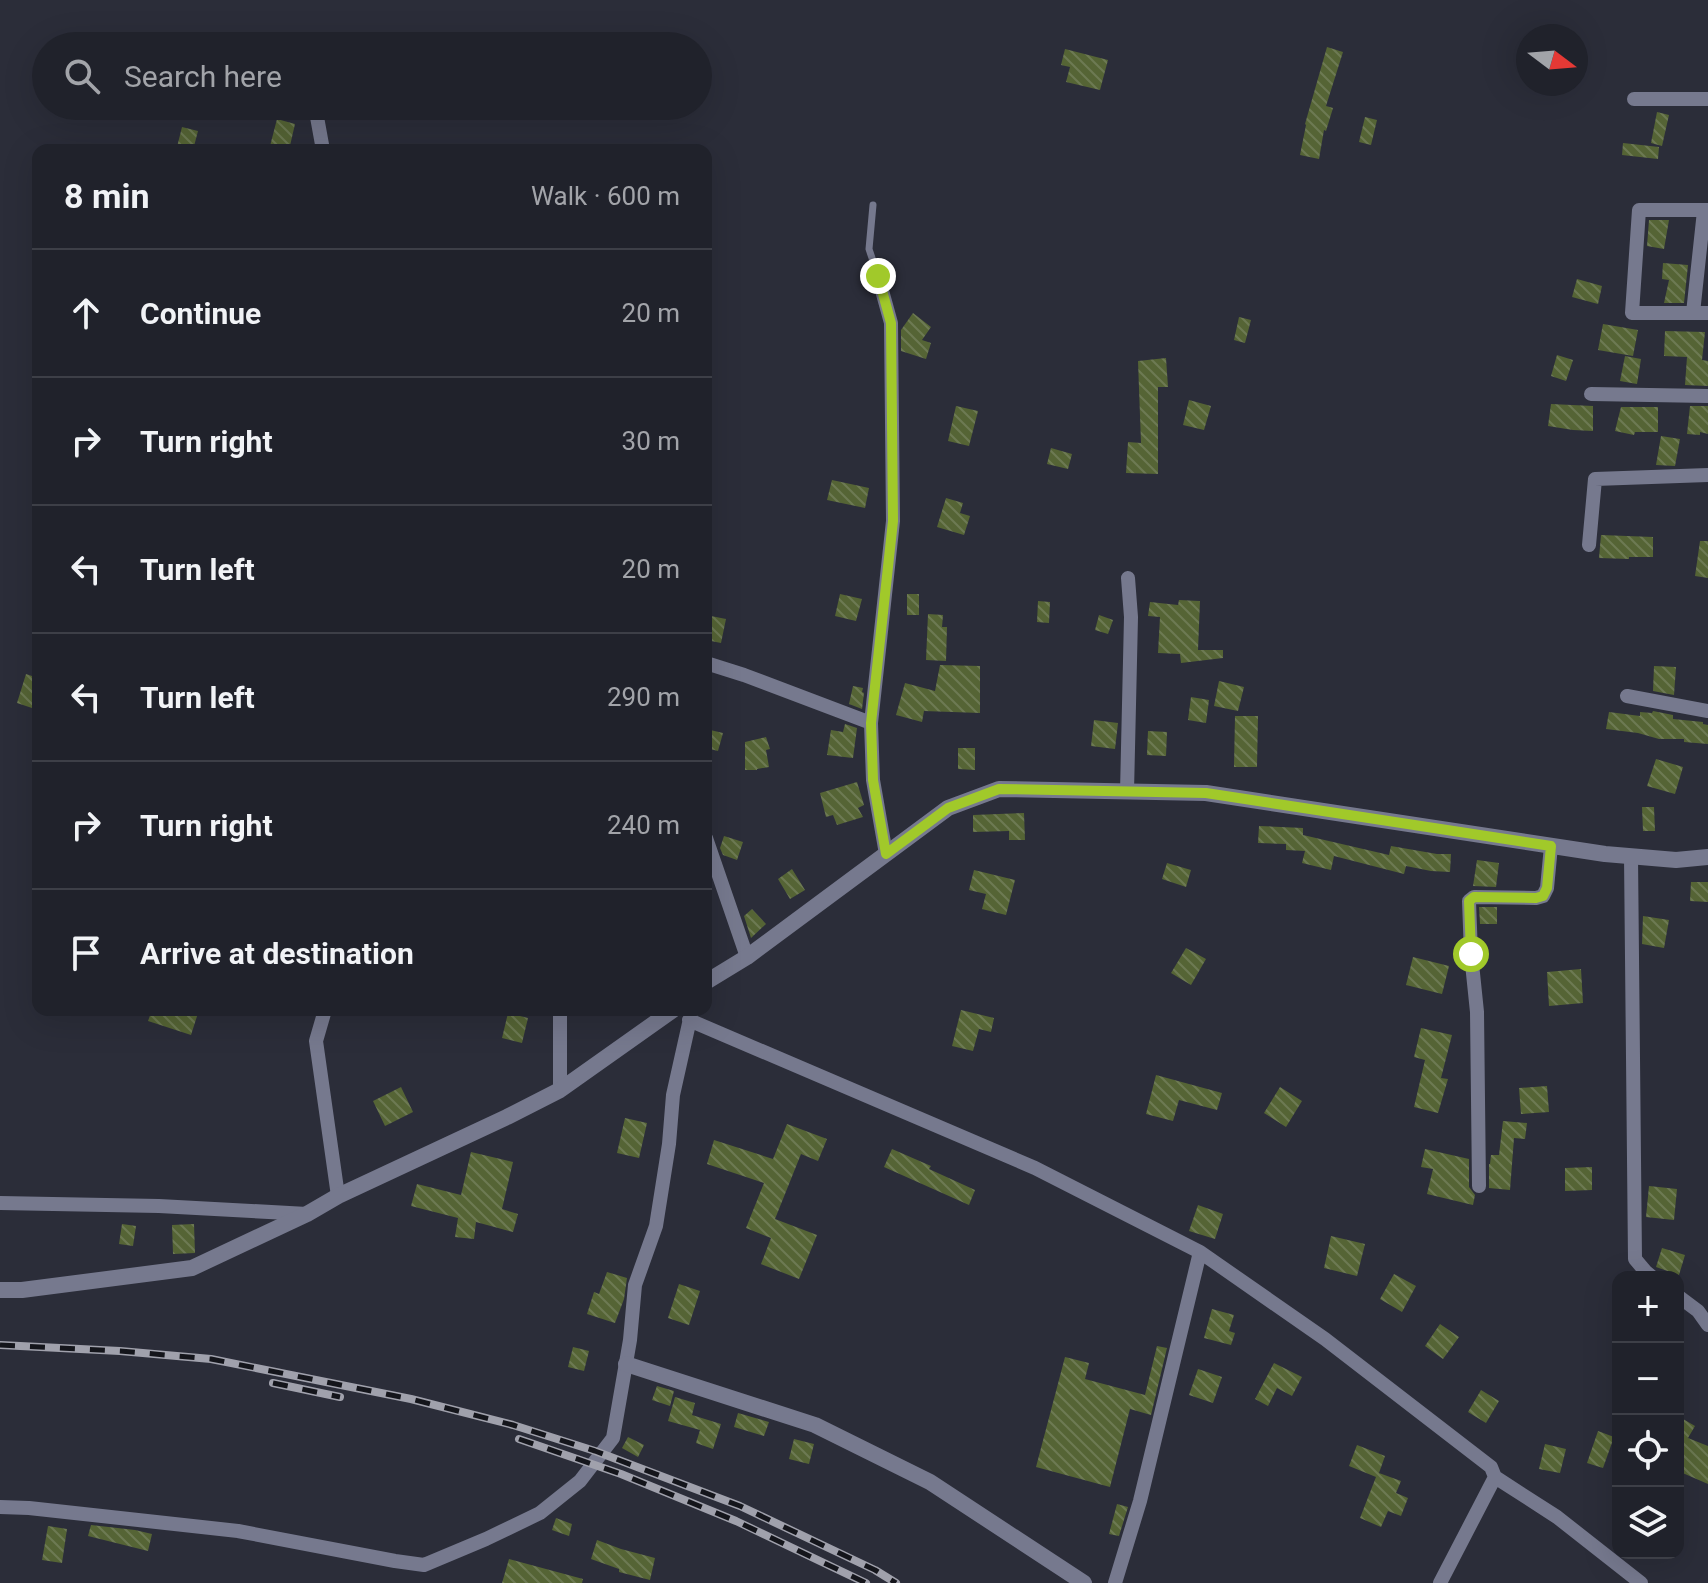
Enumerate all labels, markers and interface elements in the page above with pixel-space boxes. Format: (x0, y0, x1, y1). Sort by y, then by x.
north arrow (1516, 24, 1588, 96)
search box (32, 32, 712, 120)
icon: search (60, 54, 104, 98)
text: Search here (124, 59, 282, 94)
text: 8 min (64, 176, 149, 216)
text: Walk · 600 m (531, 181, 680, 211)
route end (860, 258, 896, 294)
icon: ahead (64, 291, 108, 335)
text: Continue (140, 296, 261, 331)
text: 20 m (622, 298, 680, 328)
icon: right (64, 419, 108, 463)
text: Turn right (140, 424, 273, 459)
text: 30 m (622, 426, 680, 456)
icon: left (64, 547, 108, 591)
text: Turn left (140, 552, 255, 587)
text: 20 m (622, 554, 680, 584)
icon: left (64, 675, 108, 719)
text: Turn left (140, 680, 255, 715)
text: 290 m (607, 682, 680, 712)
icon: right (64, 803, 108, 847)
text: Turn right (140, 808, 273, 843)
text: 240 m (607, 810, 680, 840)
icon: arrive (64, 931, 108, 975)
text: Arrive at destination (140, 936, 414, 971)
route start (1453, 936, 1489, 972)
map controls (1612, 1271, 1684, 1559)
button: + (1612, 1271, 1684, 1343)
button: − (1612, 1343, 1684, 1415)
button: locate (1612, 1415, 1684, 1487)
button: layers (1612, 1487, 1684, 1559)

